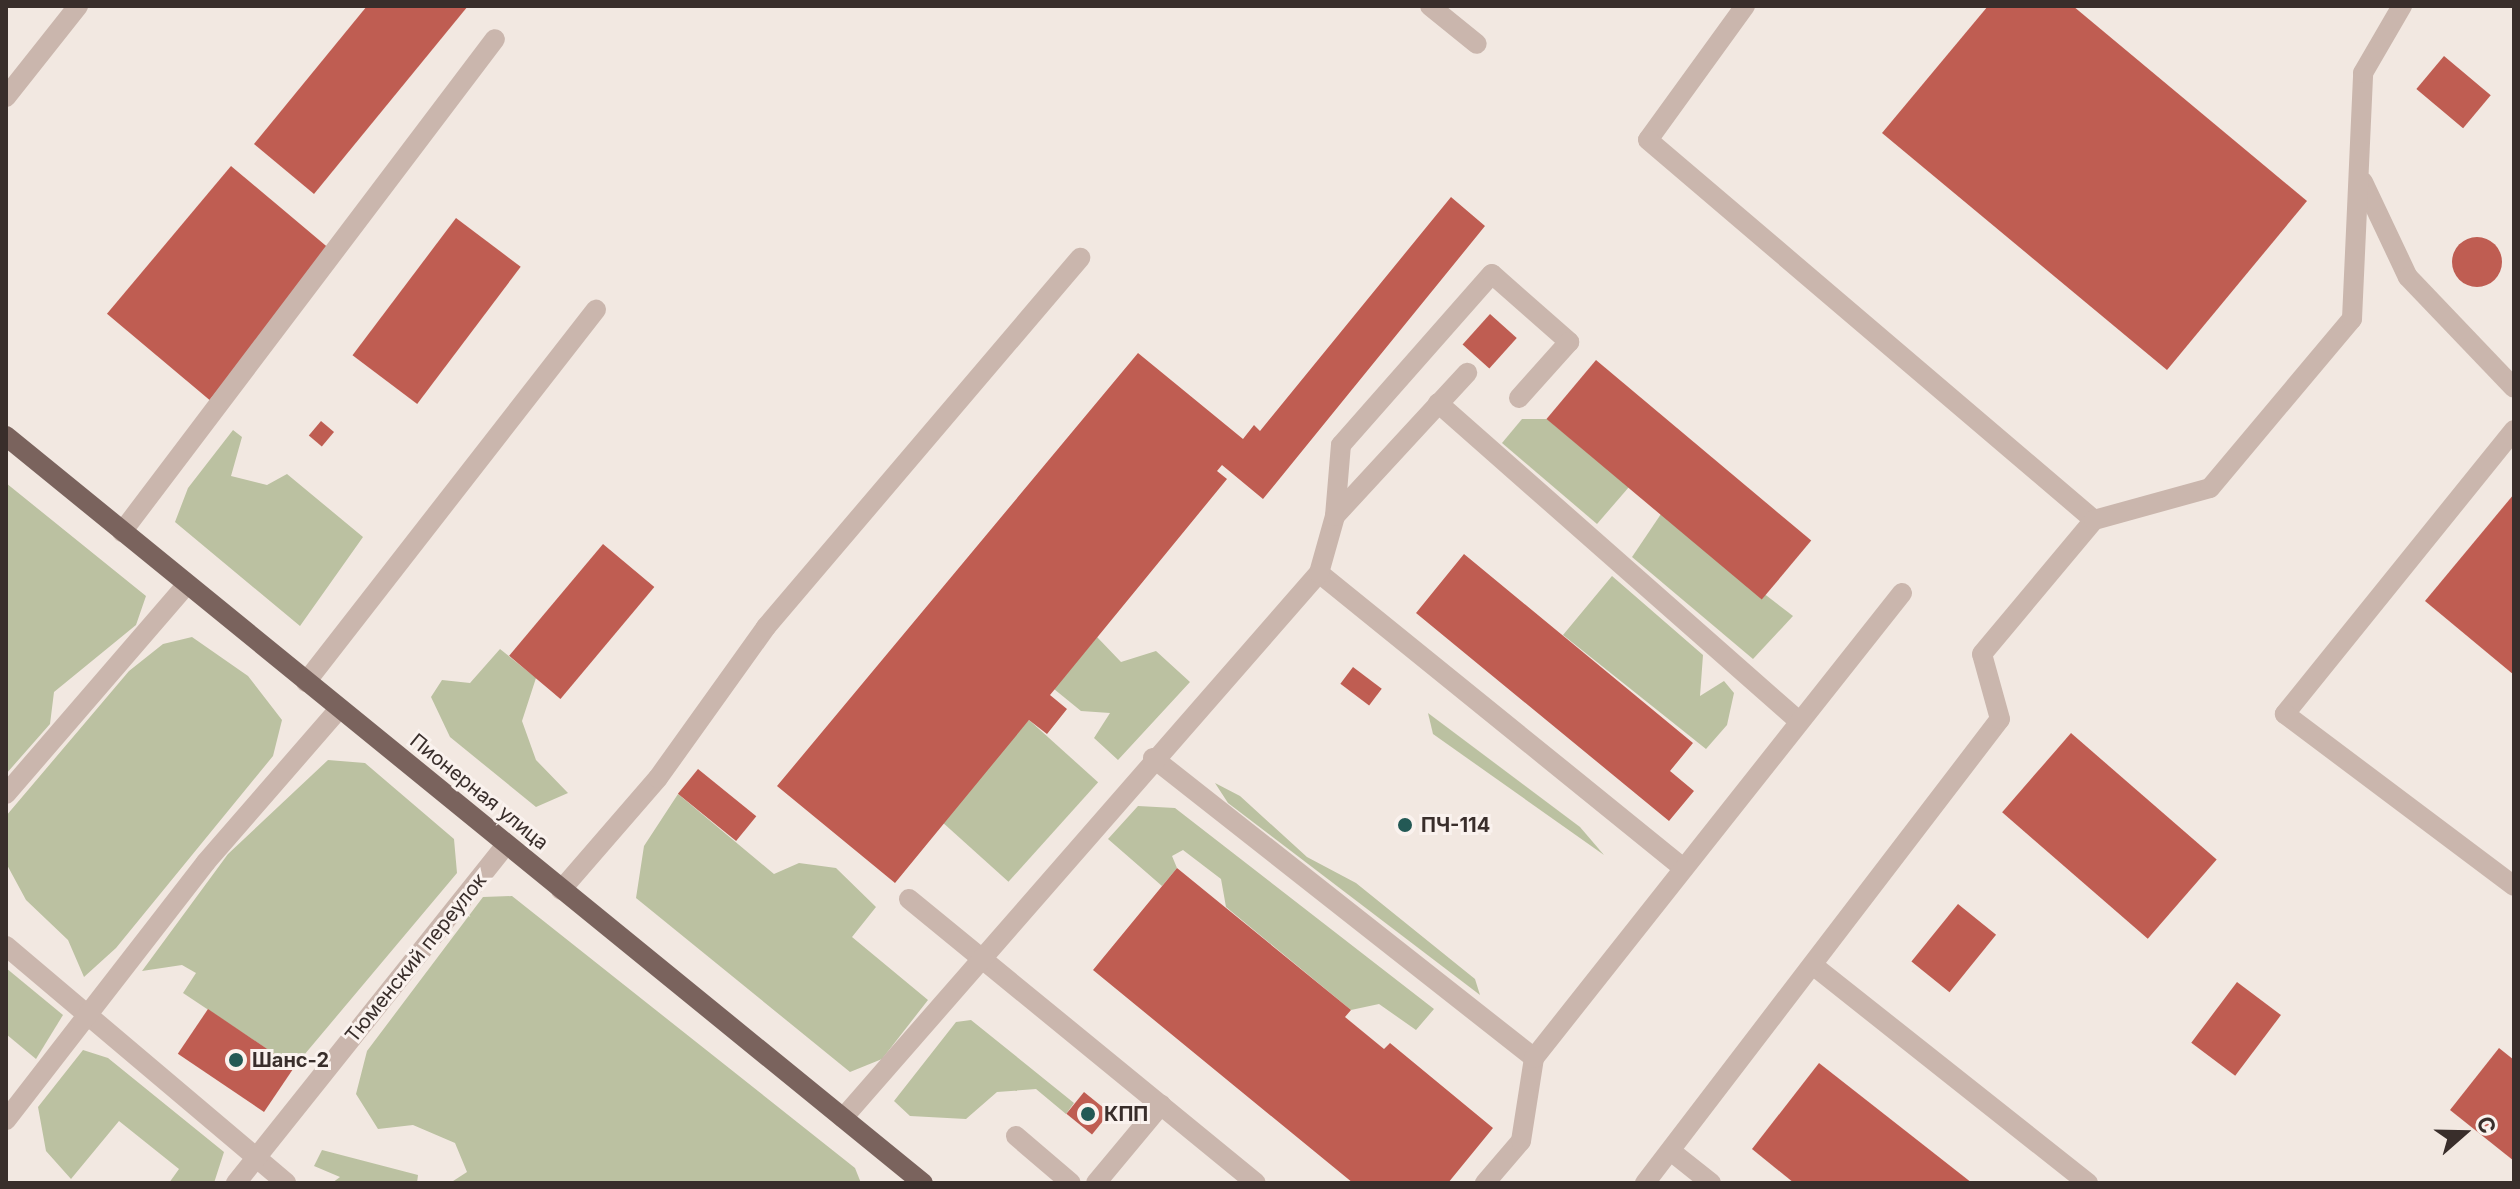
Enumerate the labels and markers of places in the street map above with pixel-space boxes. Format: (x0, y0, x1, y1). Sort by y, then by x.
place label: ПЧ-114 (1421, 813, 1490, 837)
marker: ПЧ-114 (1396, 816, 1414, 834)
place label: Шанс-2 (252, 1048, 329, 1072)
marker: Шанс-2 (227, 1051, 245, 1069)
place label: КПП (1104, 1102, 1148, 1126)
marker: КПП (1079, 1105, 1097, 1123)

